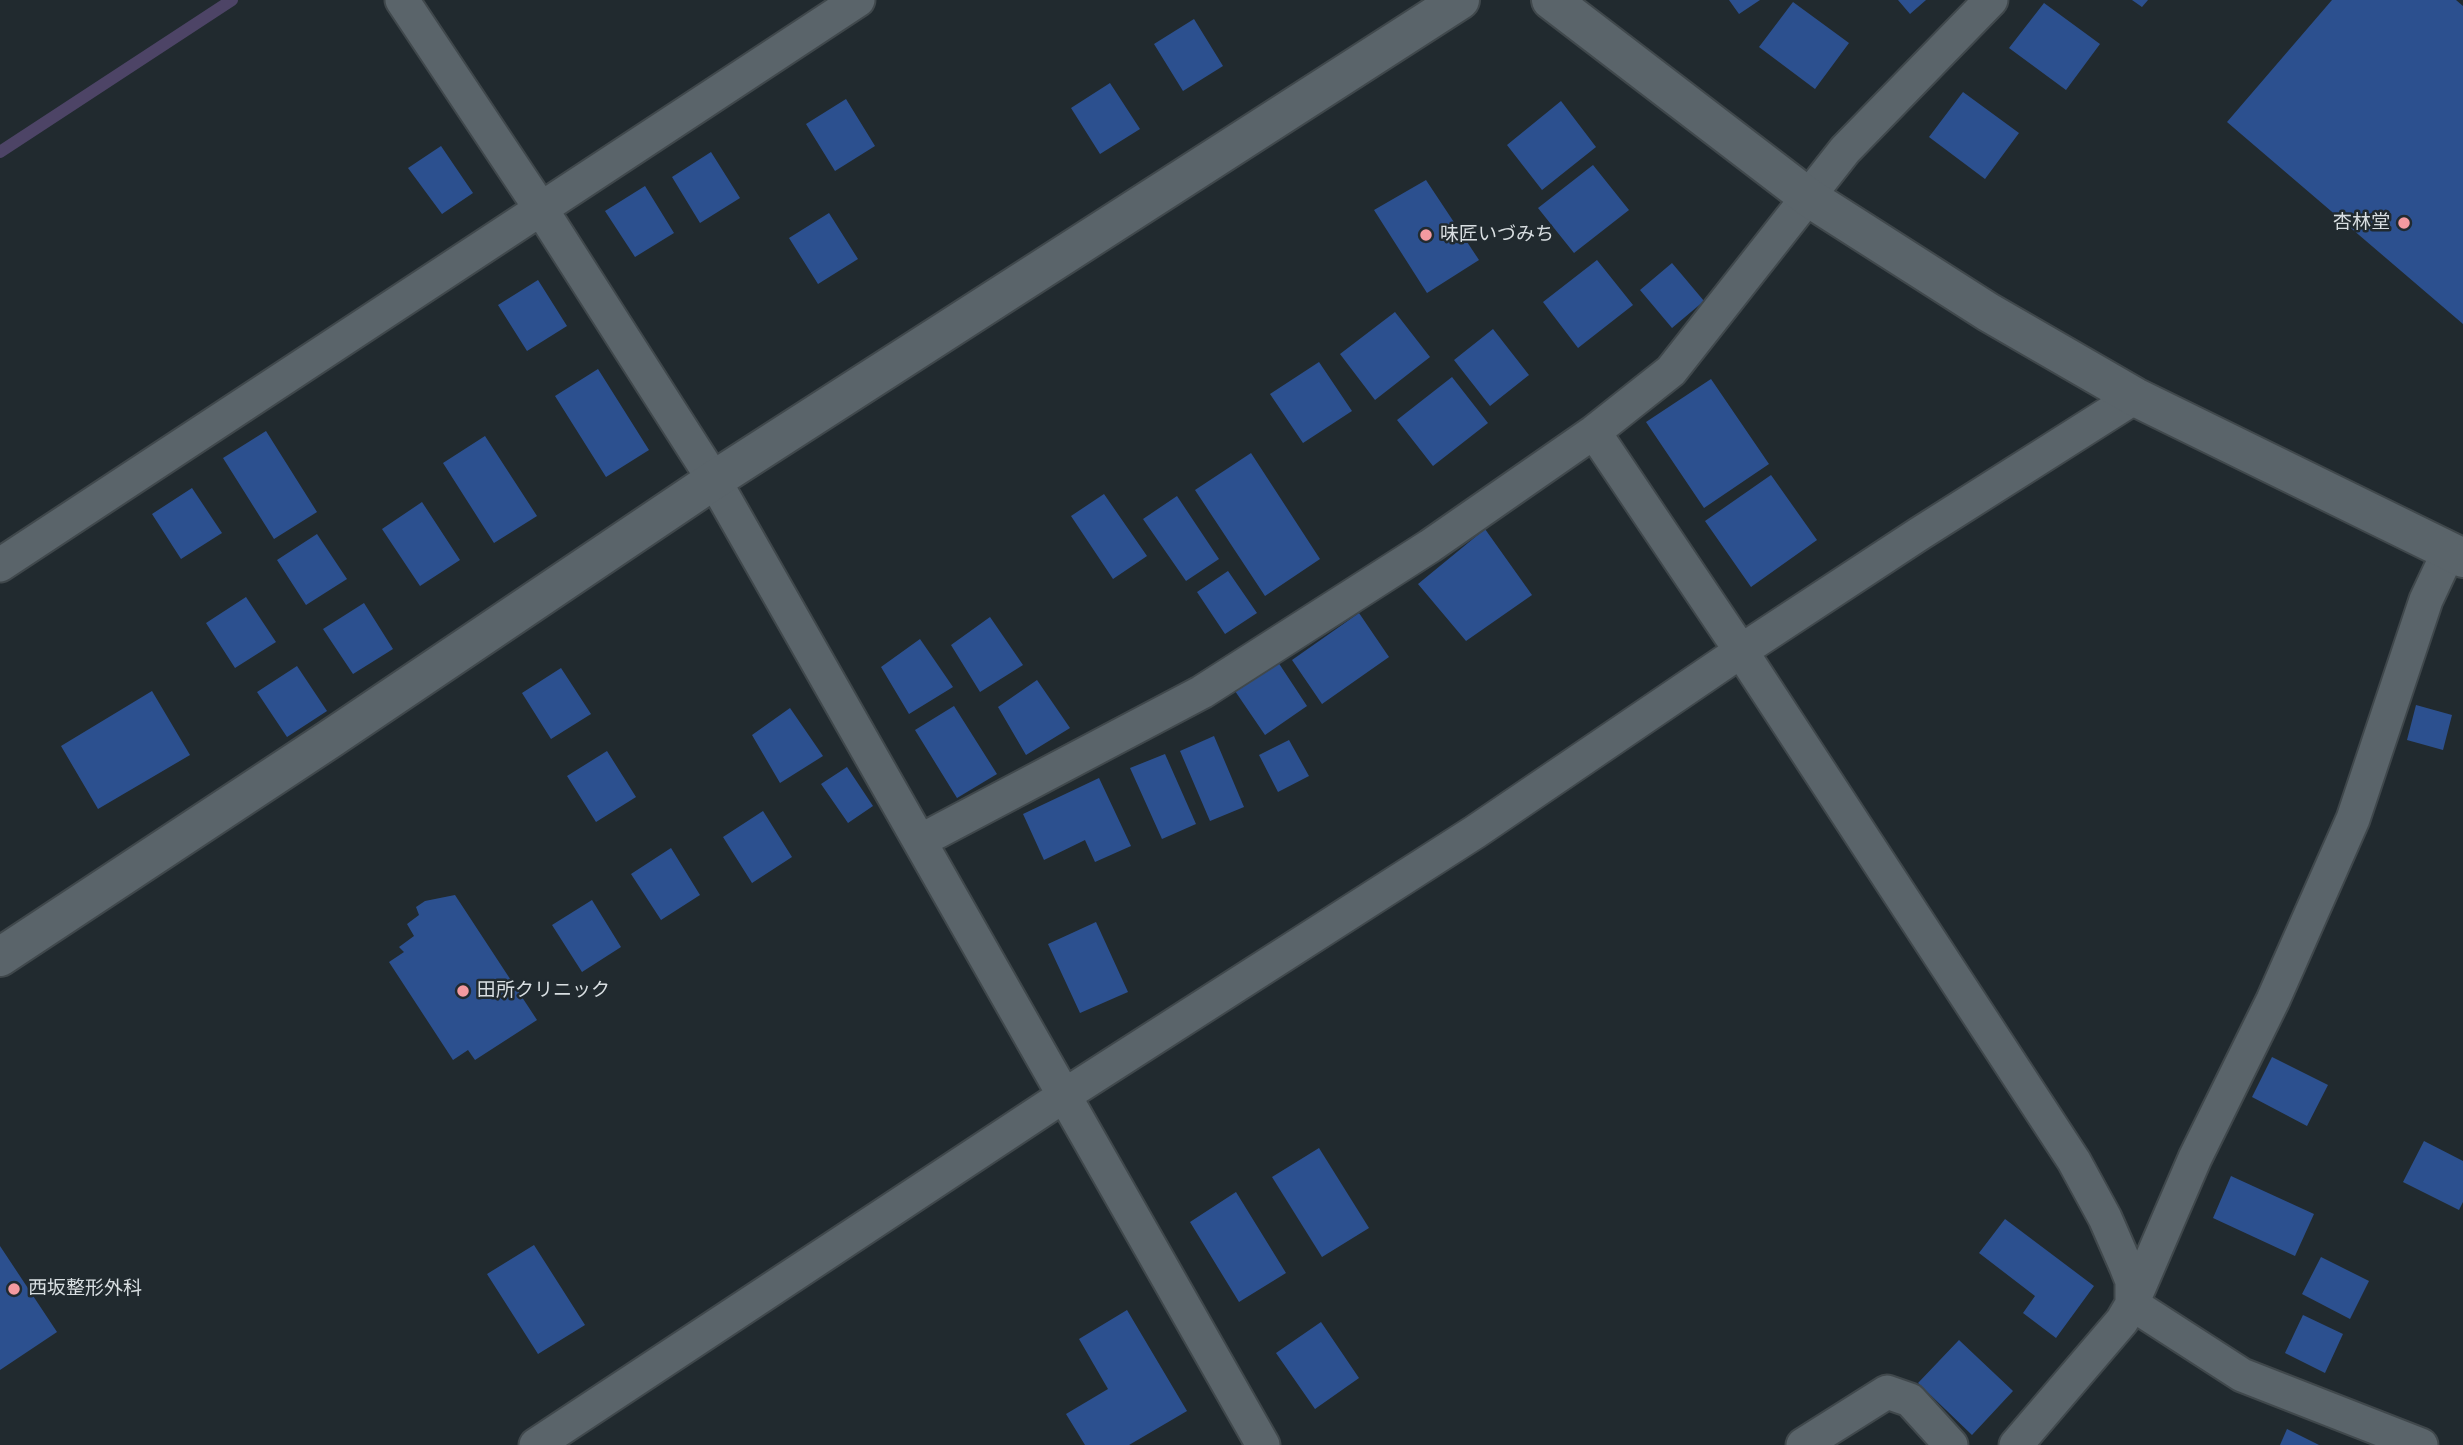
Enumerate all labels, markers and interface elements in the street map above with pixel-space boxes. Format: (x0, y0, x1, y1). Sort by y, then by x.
place label: 杏林堂 (2333, 212, 2390, 234)
marker: 杏林堂 (2396, 215, 2412, 231)
place label: 味匠いづみち (1440, 224, 1554, 246)
marker: 味匠いづみち (1418, 227, 1434, 243)
place label: 田所クリニック (477, 980, 610, 1002)
marker: 田所クリニック (455, 983, 471, 999)
place label: 西坂整形外科 (28, 1278, 142, 1300)
marker: 西坂整形外科 (6, 1281, 22, 1297)

